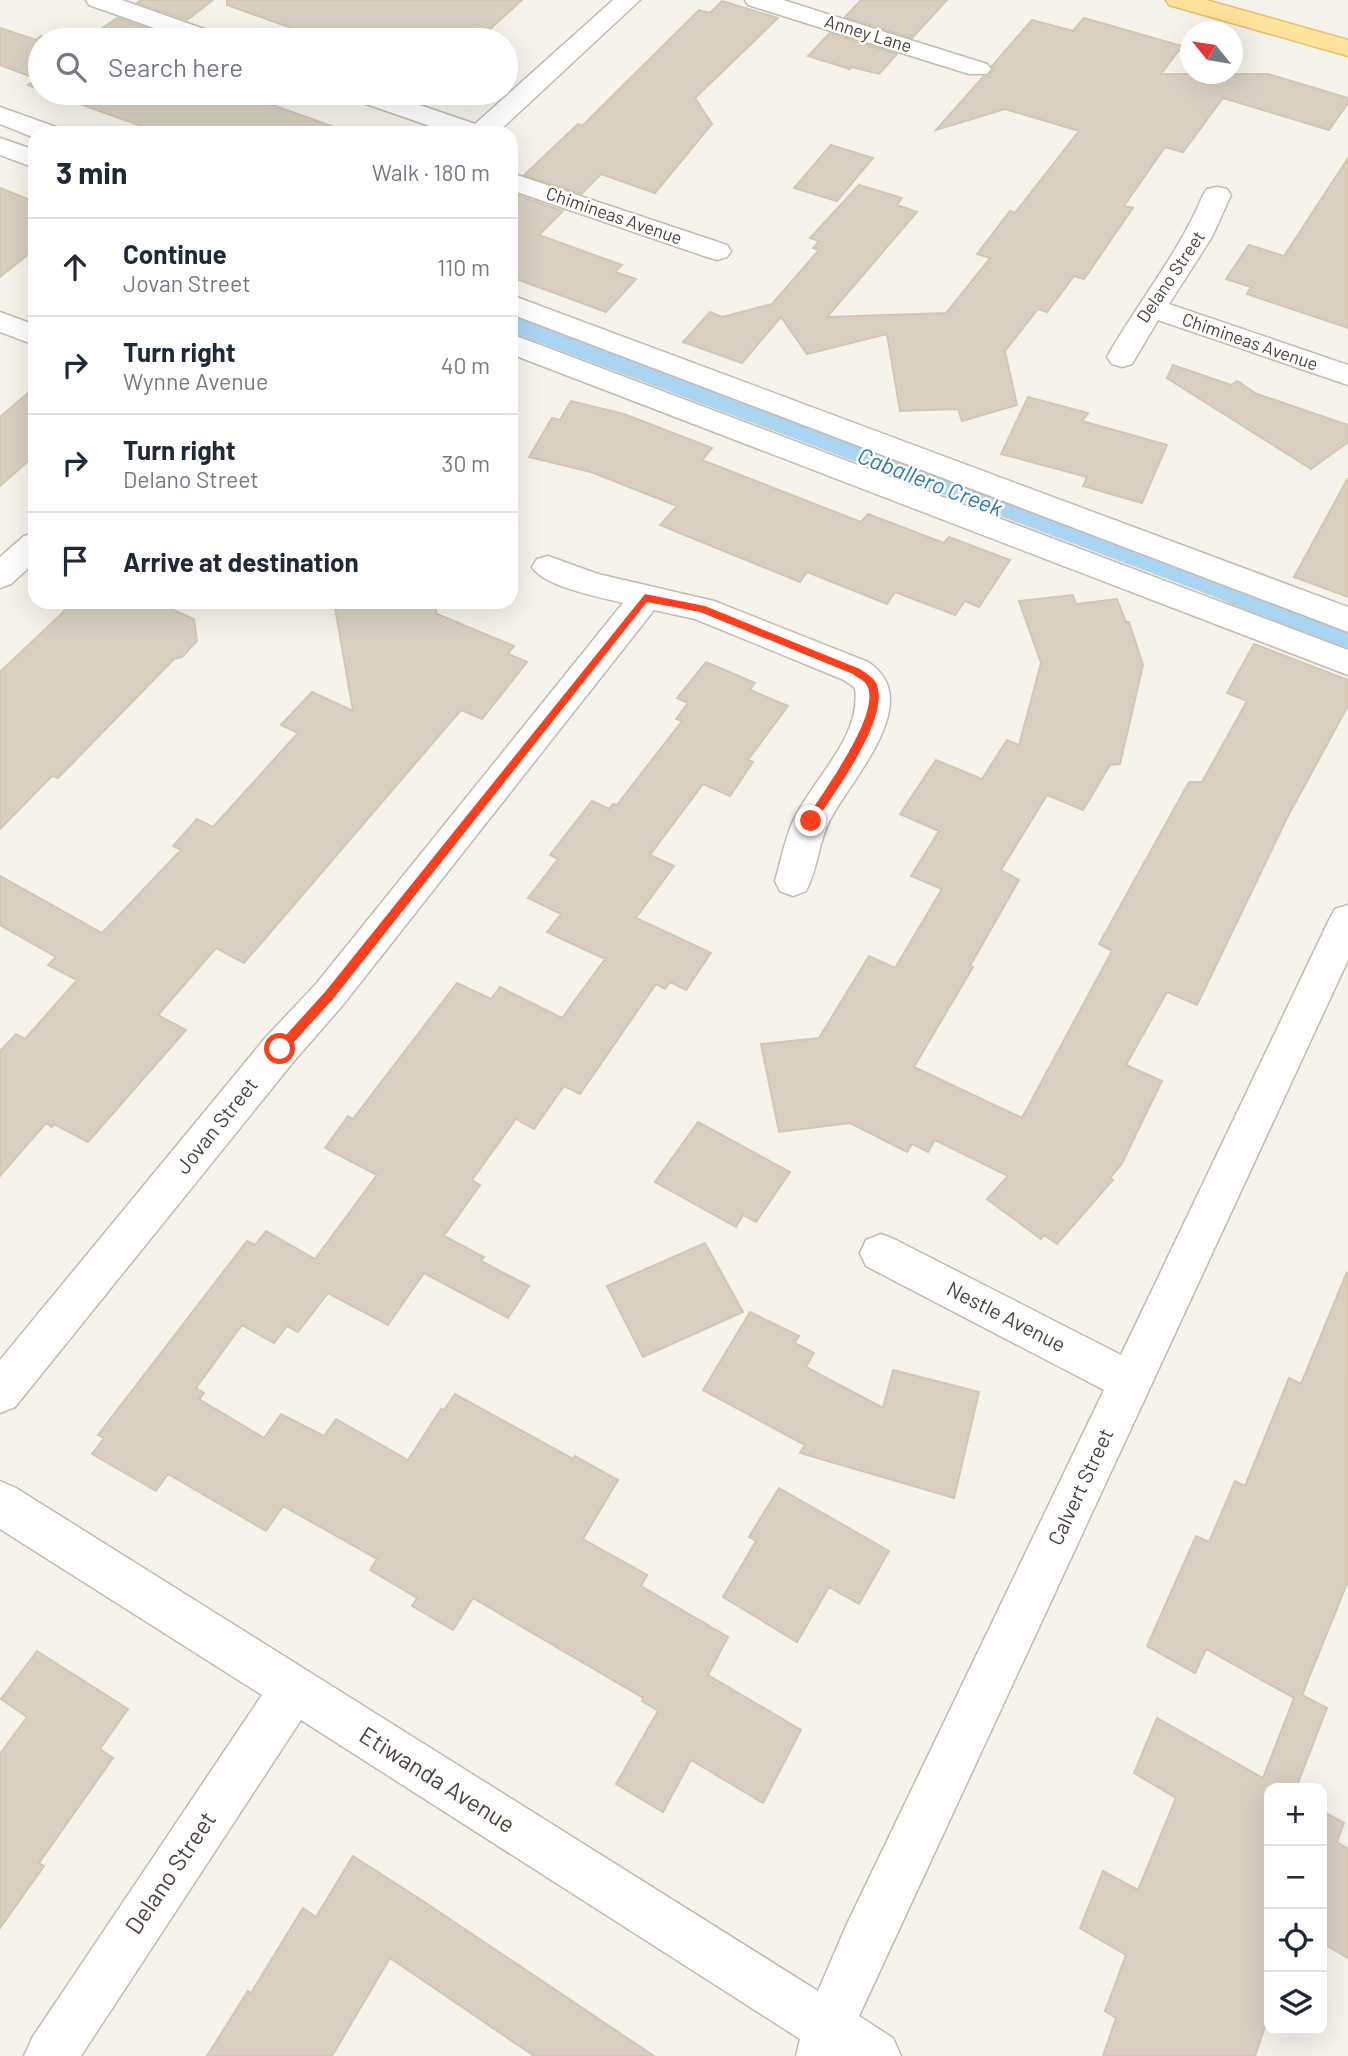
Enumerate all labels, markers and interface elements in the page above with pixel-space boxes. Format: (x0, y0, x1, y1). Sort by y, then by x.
street label: Anney Lane (822, 9, 915, 57)
north arrow (1180, 21, 1243, 84)
search box (28, 28, 518, 105)
icon: search (52, 48, 90, 86)
text: Search here (108, 51, 243, 82)
text: 3 min (56, 154, 127, 190)
text: Walk · 180 m (372, 158, 490, 186)
street label: Chimineas Avenue (543, 181, 685, 249)
street label: Delano Street (1131, 226, 1209, 327)
text: Continue (123, 238, 227, 269)
icon: ahead (56, 248, 94, 286)
text: 110 m (437, 253, 490, 281)
text: Jovan Street (123, 269, 251, 297)
street label: Chimineas Avenue (1179, 307, 1321, 375)
text: Turn right (123, 336, 236, 367)
icon: right (56, 346, 94, 384)
text: 40 m (441, 351, 490, 379)
text: Wynne Avenue (123, 367, 268, 395)
text: Turn right (123, 434, 236, 465)
water label: Caballero Creek (854, 441, 1007, 522)
icon: right (56, 444, 94, 482)
text: 30 m (442, 449, 490, 477)
text: Delano Street (123, 465, 259, 493)
icon: arrive (56, 542, 94, 580)
text: Arrive at destination (123, 546, 359, 577)
route end (795, 805, 826, 836)
route start (264, 1033, 295, 1064)
street label: Jovan Street (169, 1072, 262, 1178)
street label: Nestle Avenue (943, 1275, 1070, 1356)
street label: Calvert Street (1042, 1424, 1118, 1549)
street label: Etiwanda Avenue (355, 1719, 521, 1838)
map controls (1264, 1783, 1327, 2035)
button: + (1264, 1783, 1327, 1846)
street label: Delano Street (118, 1805, 221, 1939)
button: − (1264, 1846, 1327, 1909)
button: locate (1264, 1909, 1327, 1972)
button: layers (1264, 1972, 1327, 2035)

